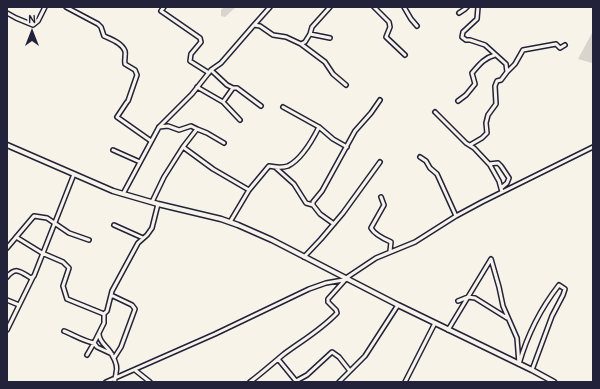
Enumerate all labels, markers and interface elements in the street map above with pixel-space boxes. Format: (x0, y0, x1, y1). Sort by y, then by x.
north arrow (12, 12, 52, 52)
text: N (28, 13, 36, 26)

